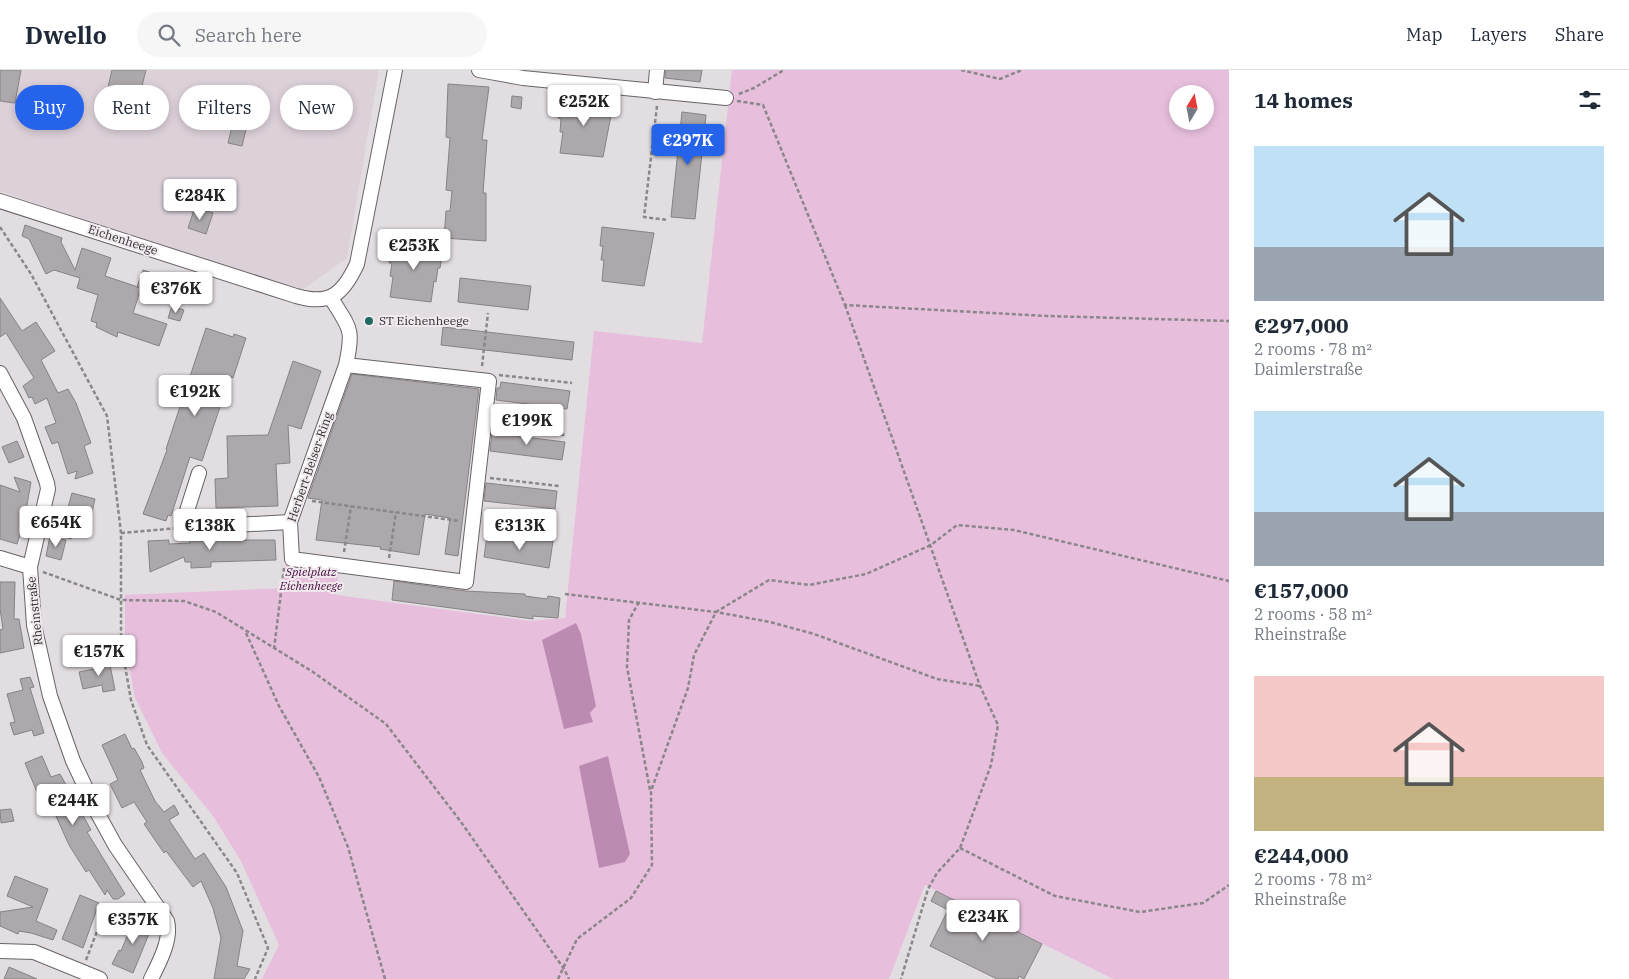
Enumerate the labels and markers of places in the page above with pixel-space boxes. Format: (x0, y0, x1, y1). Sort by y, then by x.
pin: €252K (549, 85, 619, 127)
pin: €297K (653, 124, 723, 166)
pin: €284K (165, 178, 235, 221)
pin: €253K (379, 228, 449, 271)
pin: €376K (141, 272, 211, 314)
place label: ST Eichenheege (379, 313, 469, 328)
marker: ST Eichenheege (363, 315, 375, 327)
pin: €192K (160, 374, 230, 417)
pin: €199K (492, 404, 562, 446)
pin: €654K (21, 506, 91, 548)
pin: €138K (175, 508, 245, 551)
pin: €313K (485, 508, 555, 551)
pin: €157K (64, 634, 134, 677)
pin: €244K (38, 784, 108, 826)
pin: €234K (948, 900, 1018, 942)
pin: €357K (98, 902, 168, 945)

